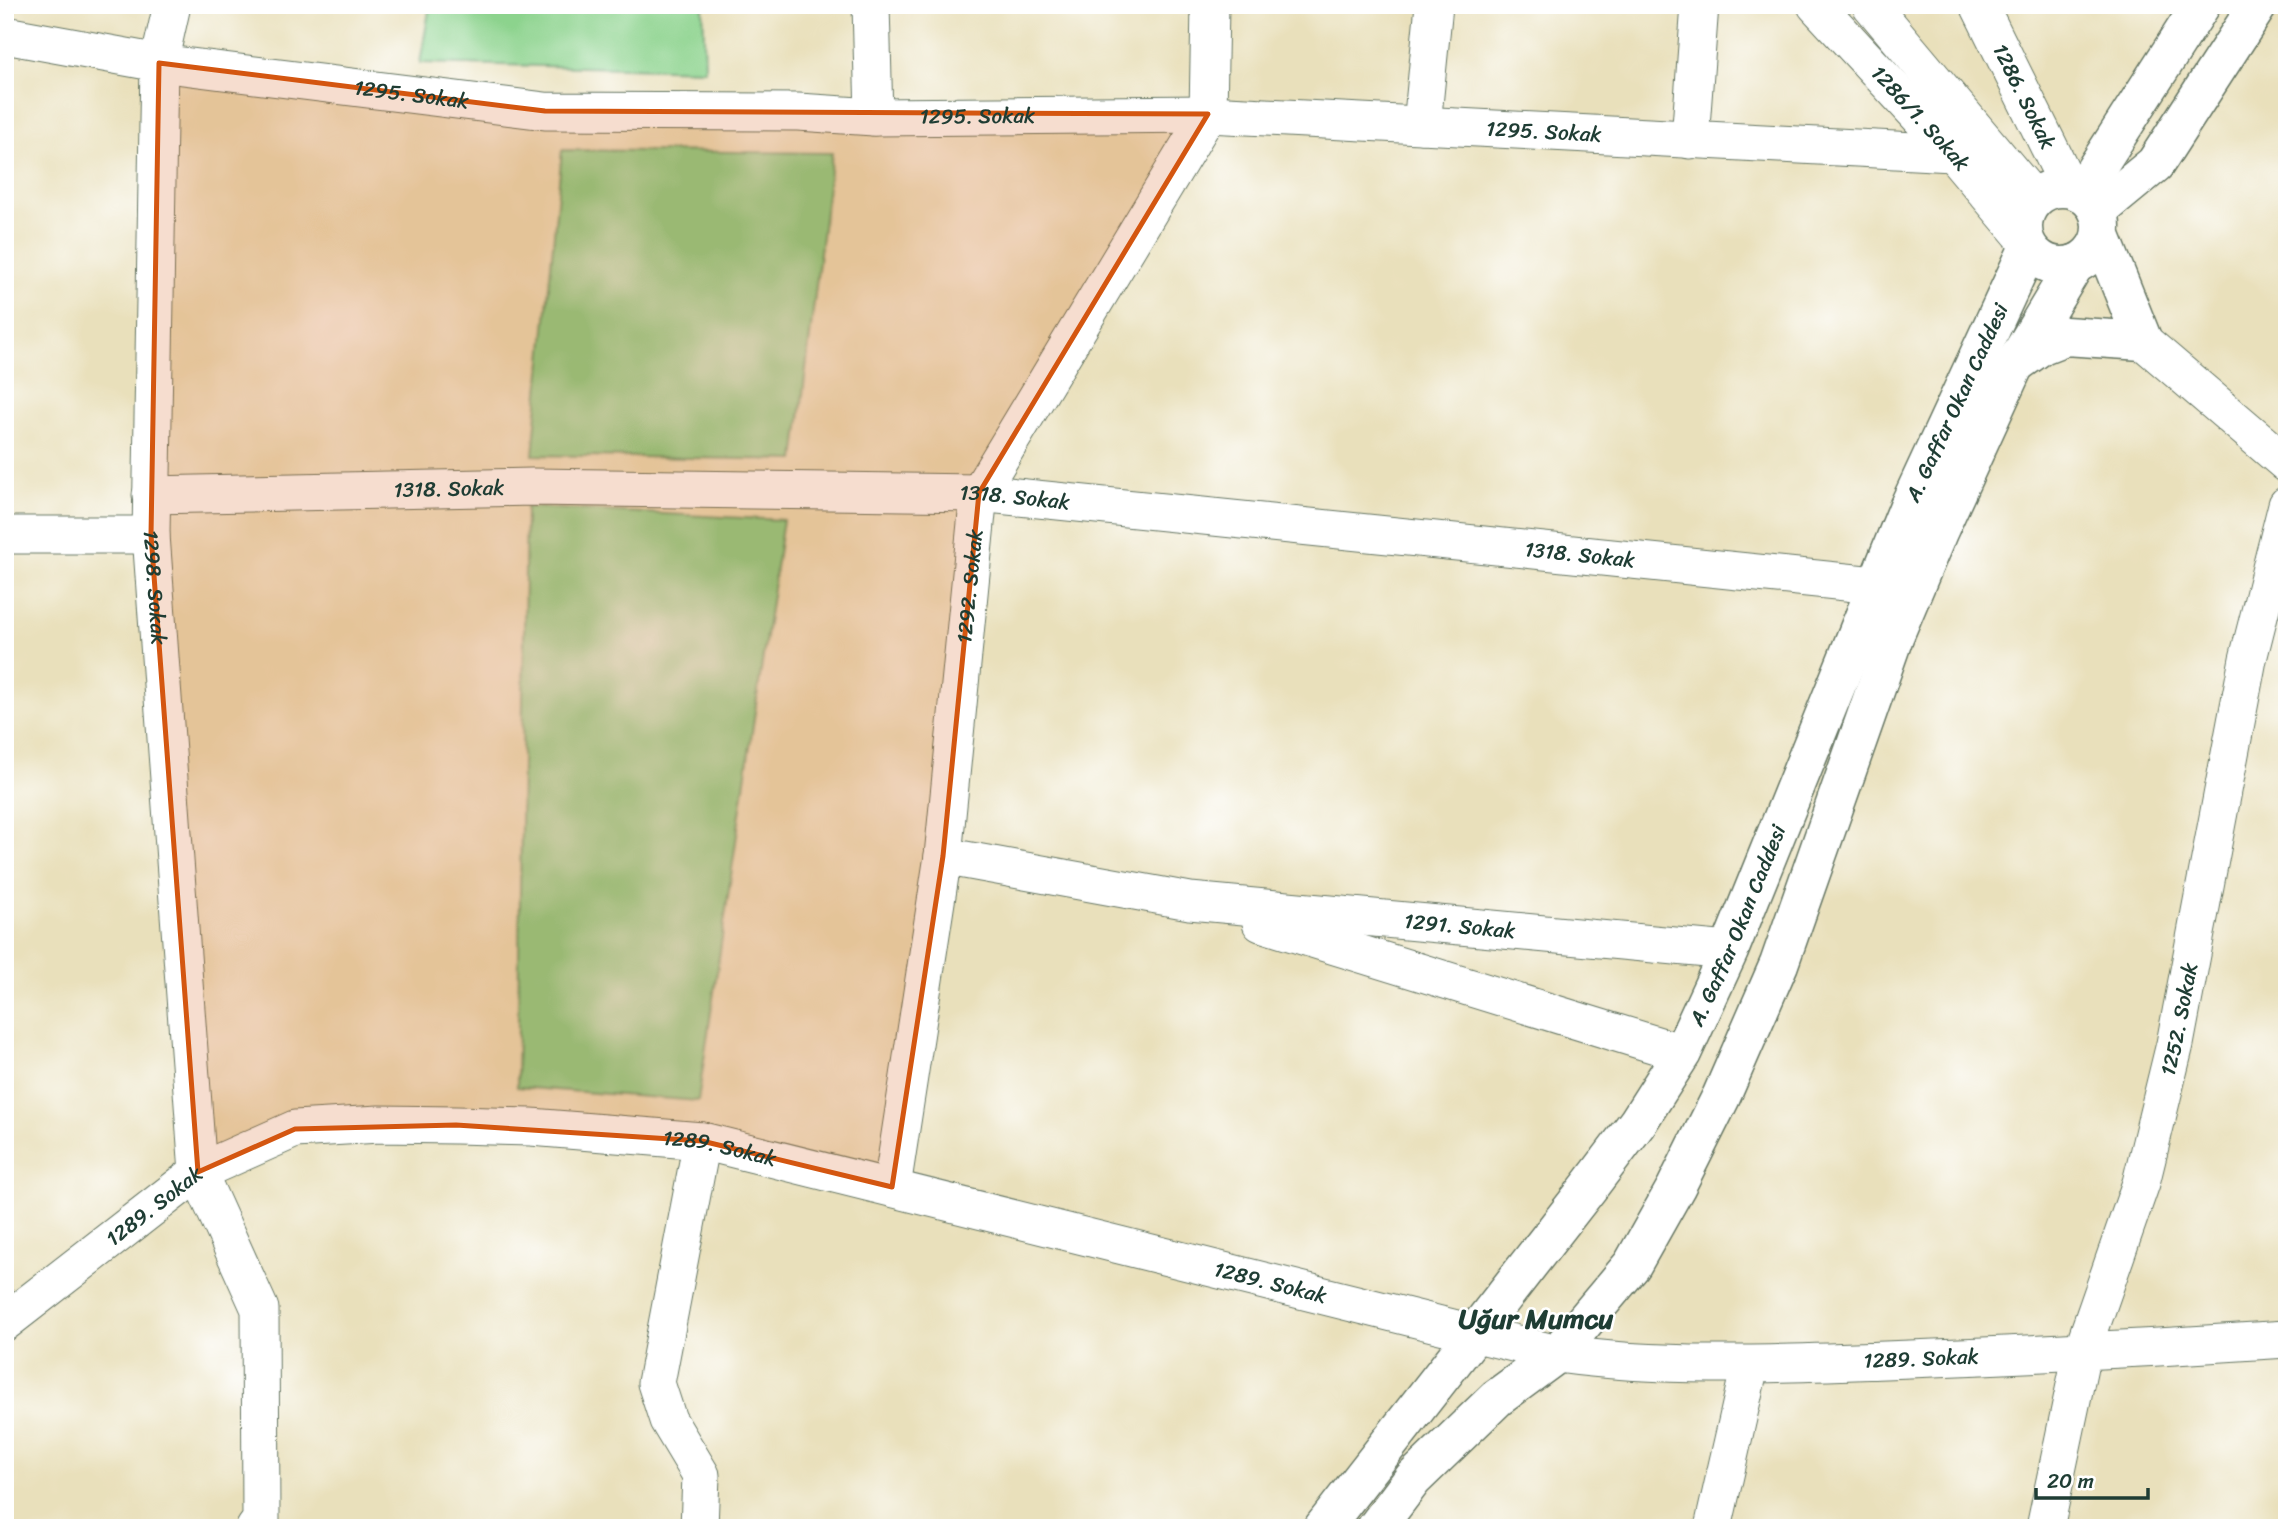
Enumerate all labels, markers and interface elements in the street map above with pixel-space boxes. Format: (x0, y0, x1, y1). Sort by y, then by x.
street label: 1286. Sokak (1982, 37, 2067, 156)
street label: 1286/1. Sokak (1861, 56, 1980, 180)
street label: 1295. Sokak (352, 68, 471, 120)
street label: 1295. Sokak (919, 97, 1035, 136)
street label: 1295. Sokak (1485, 110, 1602, 154)
street label: A. Gaffar Okan Caddesi (1894, 296, 2020, 509)
street label: 1318. Sokak (393, 469, 505, 509)
street label: 1318. Sokak (959, 474, 1072, 521)
street label: 1292. Sokak (945, 527, 994, 645)
street label: 1298. Sokak (132, 530, 178, 646)
street label: 1318. Sokak (1523, 530, 1637, 579)
street label: A. Gaffar Okan Caddesi (1677, 818, 1798, 1033)
street label: 1291. Sokak (1402, 902, 1517, 950)
street label: 1252. Sokak (2149, 960, 2209, 1080)
street label: 1289. Sokak (662, 1119, 781, 1178)
street label: 1289. Sokak (97, 1156, 211, 1256)
street label: 1289. Sokak (1210, 1250, 1331, 1315)
district label: Uğur Mumcu (1459, 1294, 1614, 1343)
street label: 1289. Sokak (1863, 1337, 1979, 1380)
scale bar (2036, 1456, 2148, 1500)
text: 20 m (2047, 1462, 2094, 1500)

